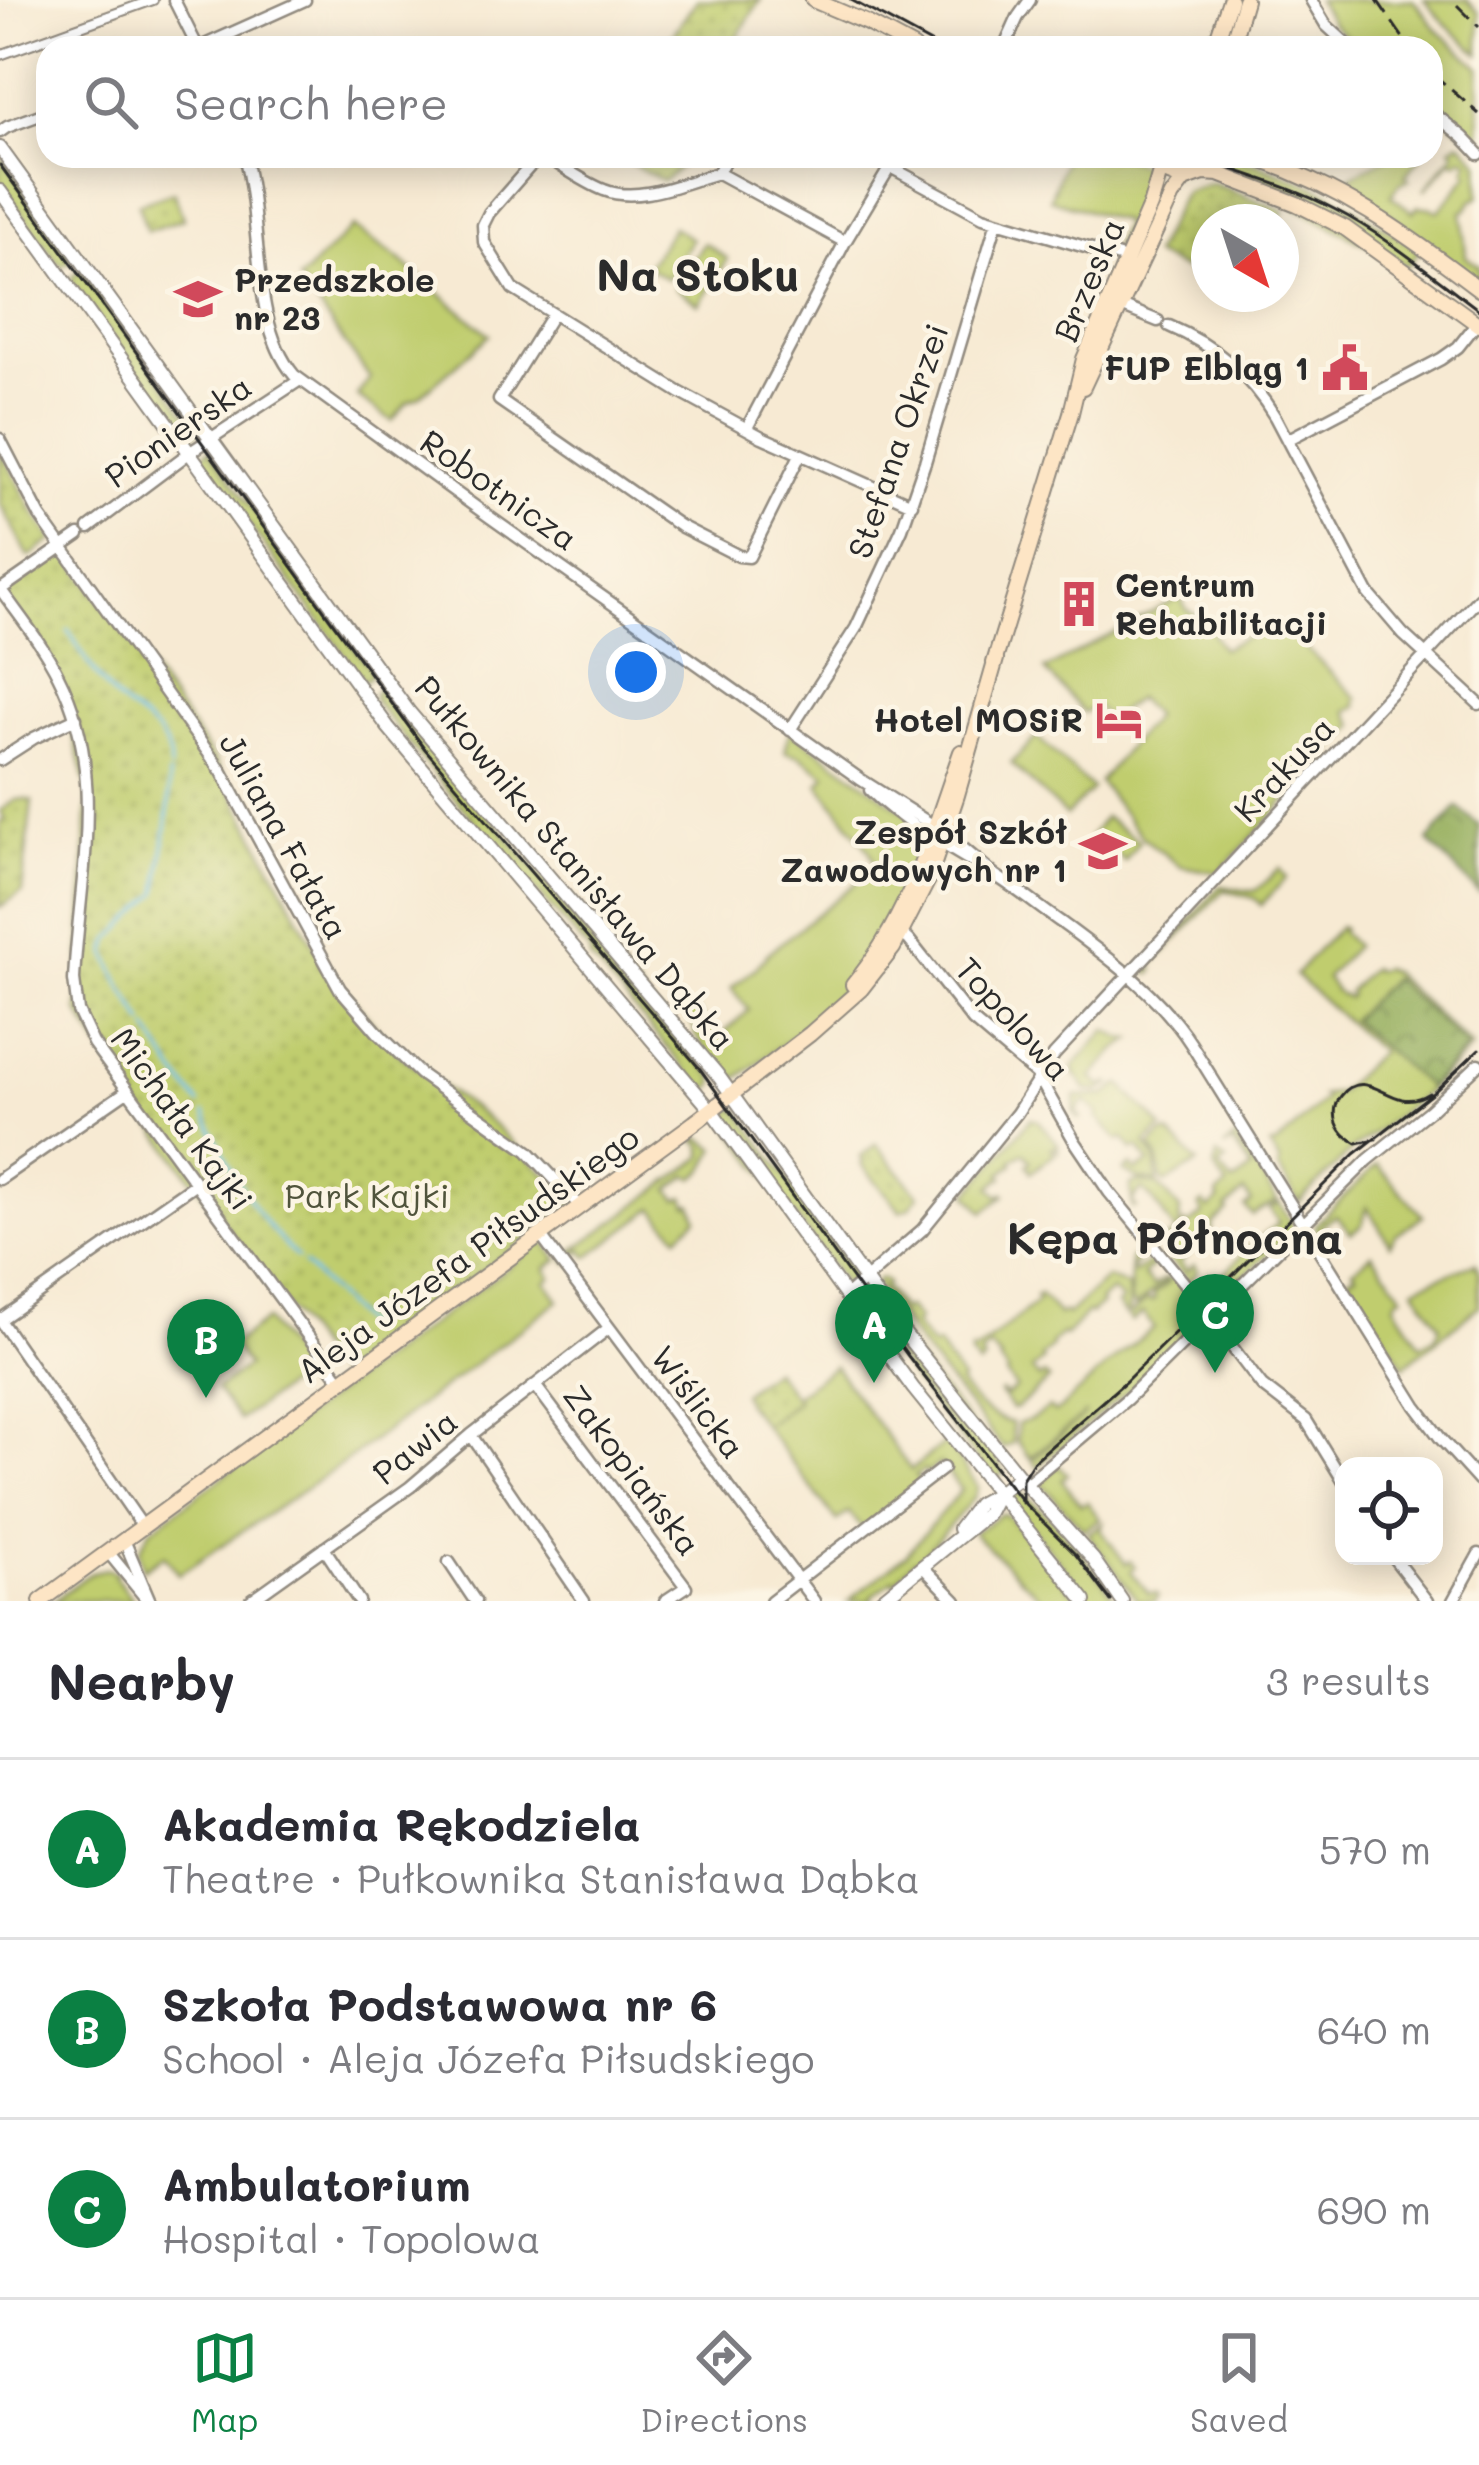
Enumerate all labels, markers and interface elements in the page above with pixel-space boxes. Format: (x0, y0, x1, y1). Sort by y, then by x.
search box (36, 36, 1443, 168)
icon: search (78, 69, 144, 135)
text: Search here (174, 73, 448, 131)
north arrow (1191, 204, 1299, 312)
street label: Brzeska (1042, 211, 1133, 348)
district label: Na Stoku (596, 244, 800, 302)
place label: Przedszkole nr 23 (234, 257, 435, 338)
school or university icon: Przedszkole nr 23 (173, 274, 223, 324)
street label: Stefana Okrzei (836, 317, 957, 564)
public building icon: FUP Elbląg 1 (1320, 343, 1370, 393)
place label: FUP Elbląg 1 (1104, 345, 1309, 388)
street label: Pionierska (95, 364, 259, 496)
street label: Robotnicza (413, 419, 587, 559)
place label: Centrum Rehabilitacji (1115, 562, 1327, 643)
building icon: Centrum Rehabilitacji (1054, 579, 1104, 629)
your location (606, 642, 666, 702)
street label: Pułkownika Stanisława Dąbka (407, 666, 746, 1058)
hotel icon: Hotel MOSiR (1094, 695, 1144, 745)
place label: Hotel MOSiR (873, 697, 1083, 740)
street label: Krakusa (1223, 706, 1343, 830)
street label: Juliana Fałata (211, 725, 360, 946)
place label: Zespół Szkół Zawodowych nr 1 (780, 809, 1067, 891)
school or university icon: Zespół Szkół Zawodowych nr 1 (1078, 826, 1128, 876)
street label: Topolowa (947, 947, 1081, 1089)
street label: Michała Kajki (102, 1018, 264, 1218)
street label: Aleja Józefa Piłsudskiego (288, 1114, 647, 1391)
park label: Park Kajki (285, 1173, 449, 1216)
district label: Kępa Północna (1007, 1207, 1343, 1265)
pin: C (1176, 1274, 1254, 1373)
pin: A (835, 1284, 913, 1383)
pin: B (167, 1299, 245, 1398)
street label: Wiślicka (643, 1336, 756, 1466)
street label: Zakopiańska (555, 1375, 712, 1563)
street label: Pawia (363, 1399, 465, 1493)
map controls (1335, 1457, 1443, 1565)
button: locate (1335, 1457, 1443, 1565)
text: Nearby (48, 1646, 235, 1713)
text: 3 results (1266, 1654, 1431, 1705)
text: Akademia Rękodziela (162, 1794, 641, 1852)
text: A (73, 1823, 101, 1874)
text: 570 m (1319, 1823, 1431, 1874)
text: Theatre · Pułkownika Stanisława Dąbka (162, 1852, 920, 1903)
text: Szkoła Podstawowa nr 6 (162, 1974, 717, 2032)
text: B (74, 2003, 100, 2054)
text: 640 m (1317, 2003, 1431, 2054)
text: School · Aleja Józefa Piłsudskiego (162, 2032, 814, 2083)
text: Ambulatorium (162, 2154, 471, 2212)
text: C (73, 2183, 101, 2234)
text: 690 m (1317, 2183, 1431, 2234)
text: Hospital · Topolowa (162, 2212, 541, 2263)
tab: Map (191, 2325, 258, 2440)
tab: Directions (640, 2325, 808, 2440)
tab: Saved (1190, 2325, 1288, 2440)

